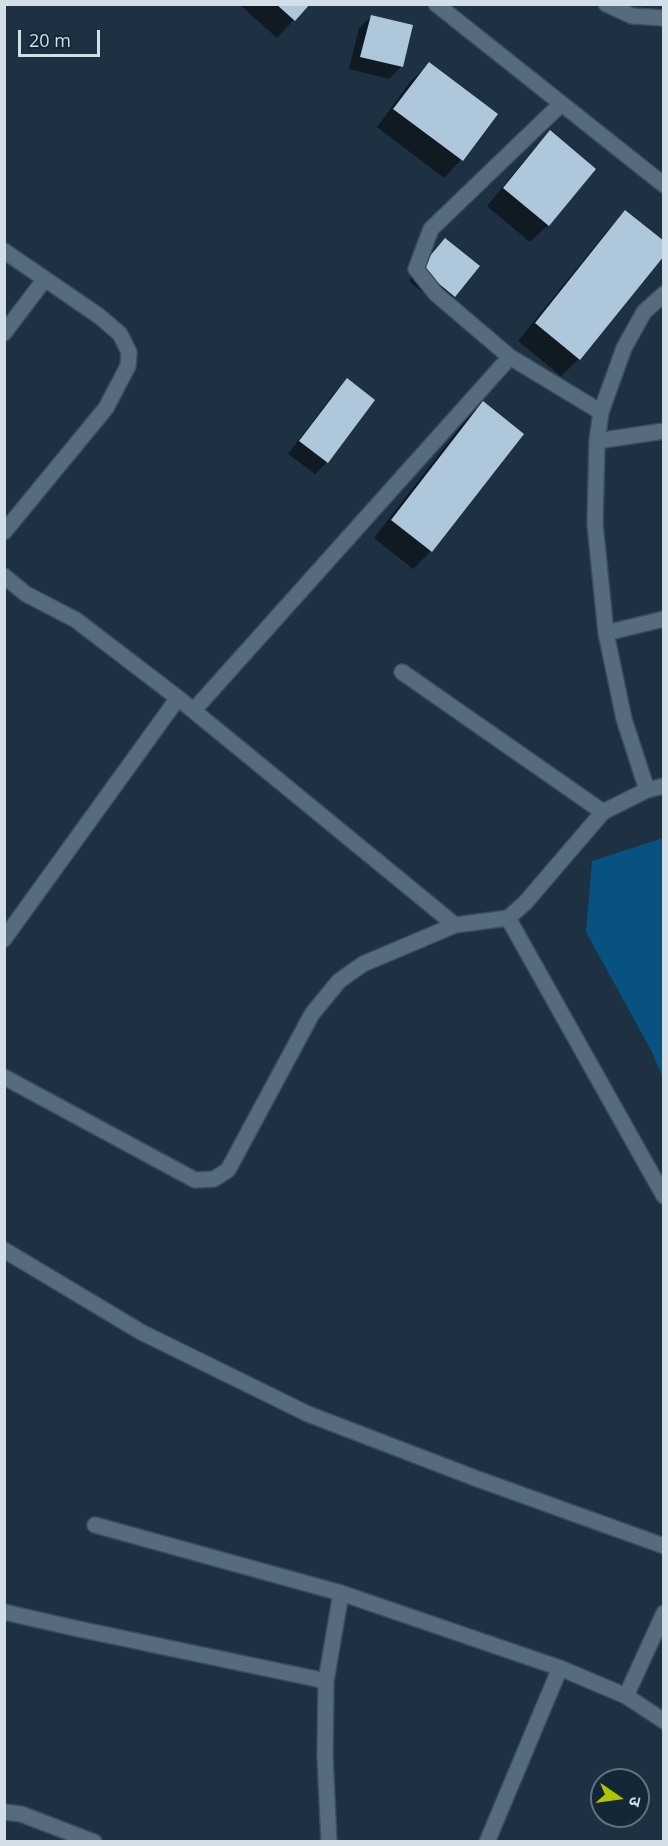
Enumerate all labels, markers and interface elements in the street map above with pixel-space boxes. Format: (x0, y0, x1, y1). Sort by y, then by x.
scale bar (21, 18, 104, 56)
text: 20 m (29, 28, 71, 52)
north arrow (590, 1768, 650, 1828)
text: उ (624, 1795, 647, 1809)

